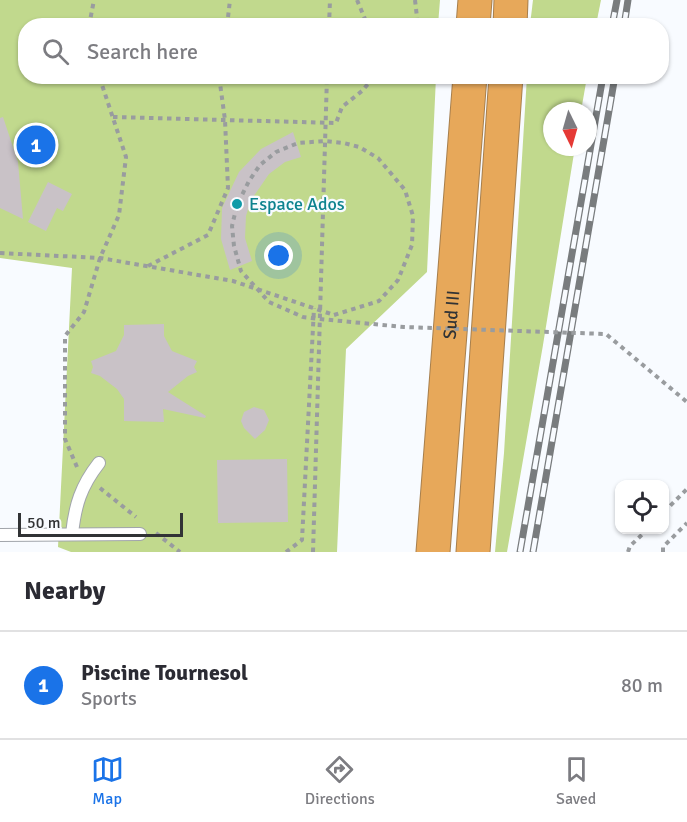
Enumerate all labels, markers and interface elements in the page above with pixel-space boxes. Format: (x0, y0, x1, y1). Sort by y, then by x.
search box (18, 18, 669, 84)
icon: search (39, 35, 72, 68)
text: Search here (87, 38, 198, 65)
north arrow (543, 102, 597, 156)
pin: 1 (16, 122, 56, 168)
place label: Espace Ados (249, 193, 345, 215)
marker: Espace Ados (230, 197, 244, 211)
your location (264, 241, 293, 270)
street label: Sud III (439, 289, 464, 340)
map controls (615, 480, 669, 534)
button: locate (615, 480, 669, 534)
scale bar (18, 510, 183, 538)
text: 50 m (27, 513, 61, 533)
text: Nearby (24, 575, 105, 607)
text: Piscine Tournesol (81, 659, 248, 686)
text: 1 (38, 673, 49, 698)
text: 80 m (621, 673, 663, 698)
text: Sports (81, 686, 137, 711)
tab: Map (91, 753, 124, 809)
tab: Directions (305, 753, 375, 809)
tab: Saved (556, 753, 596, 809)

